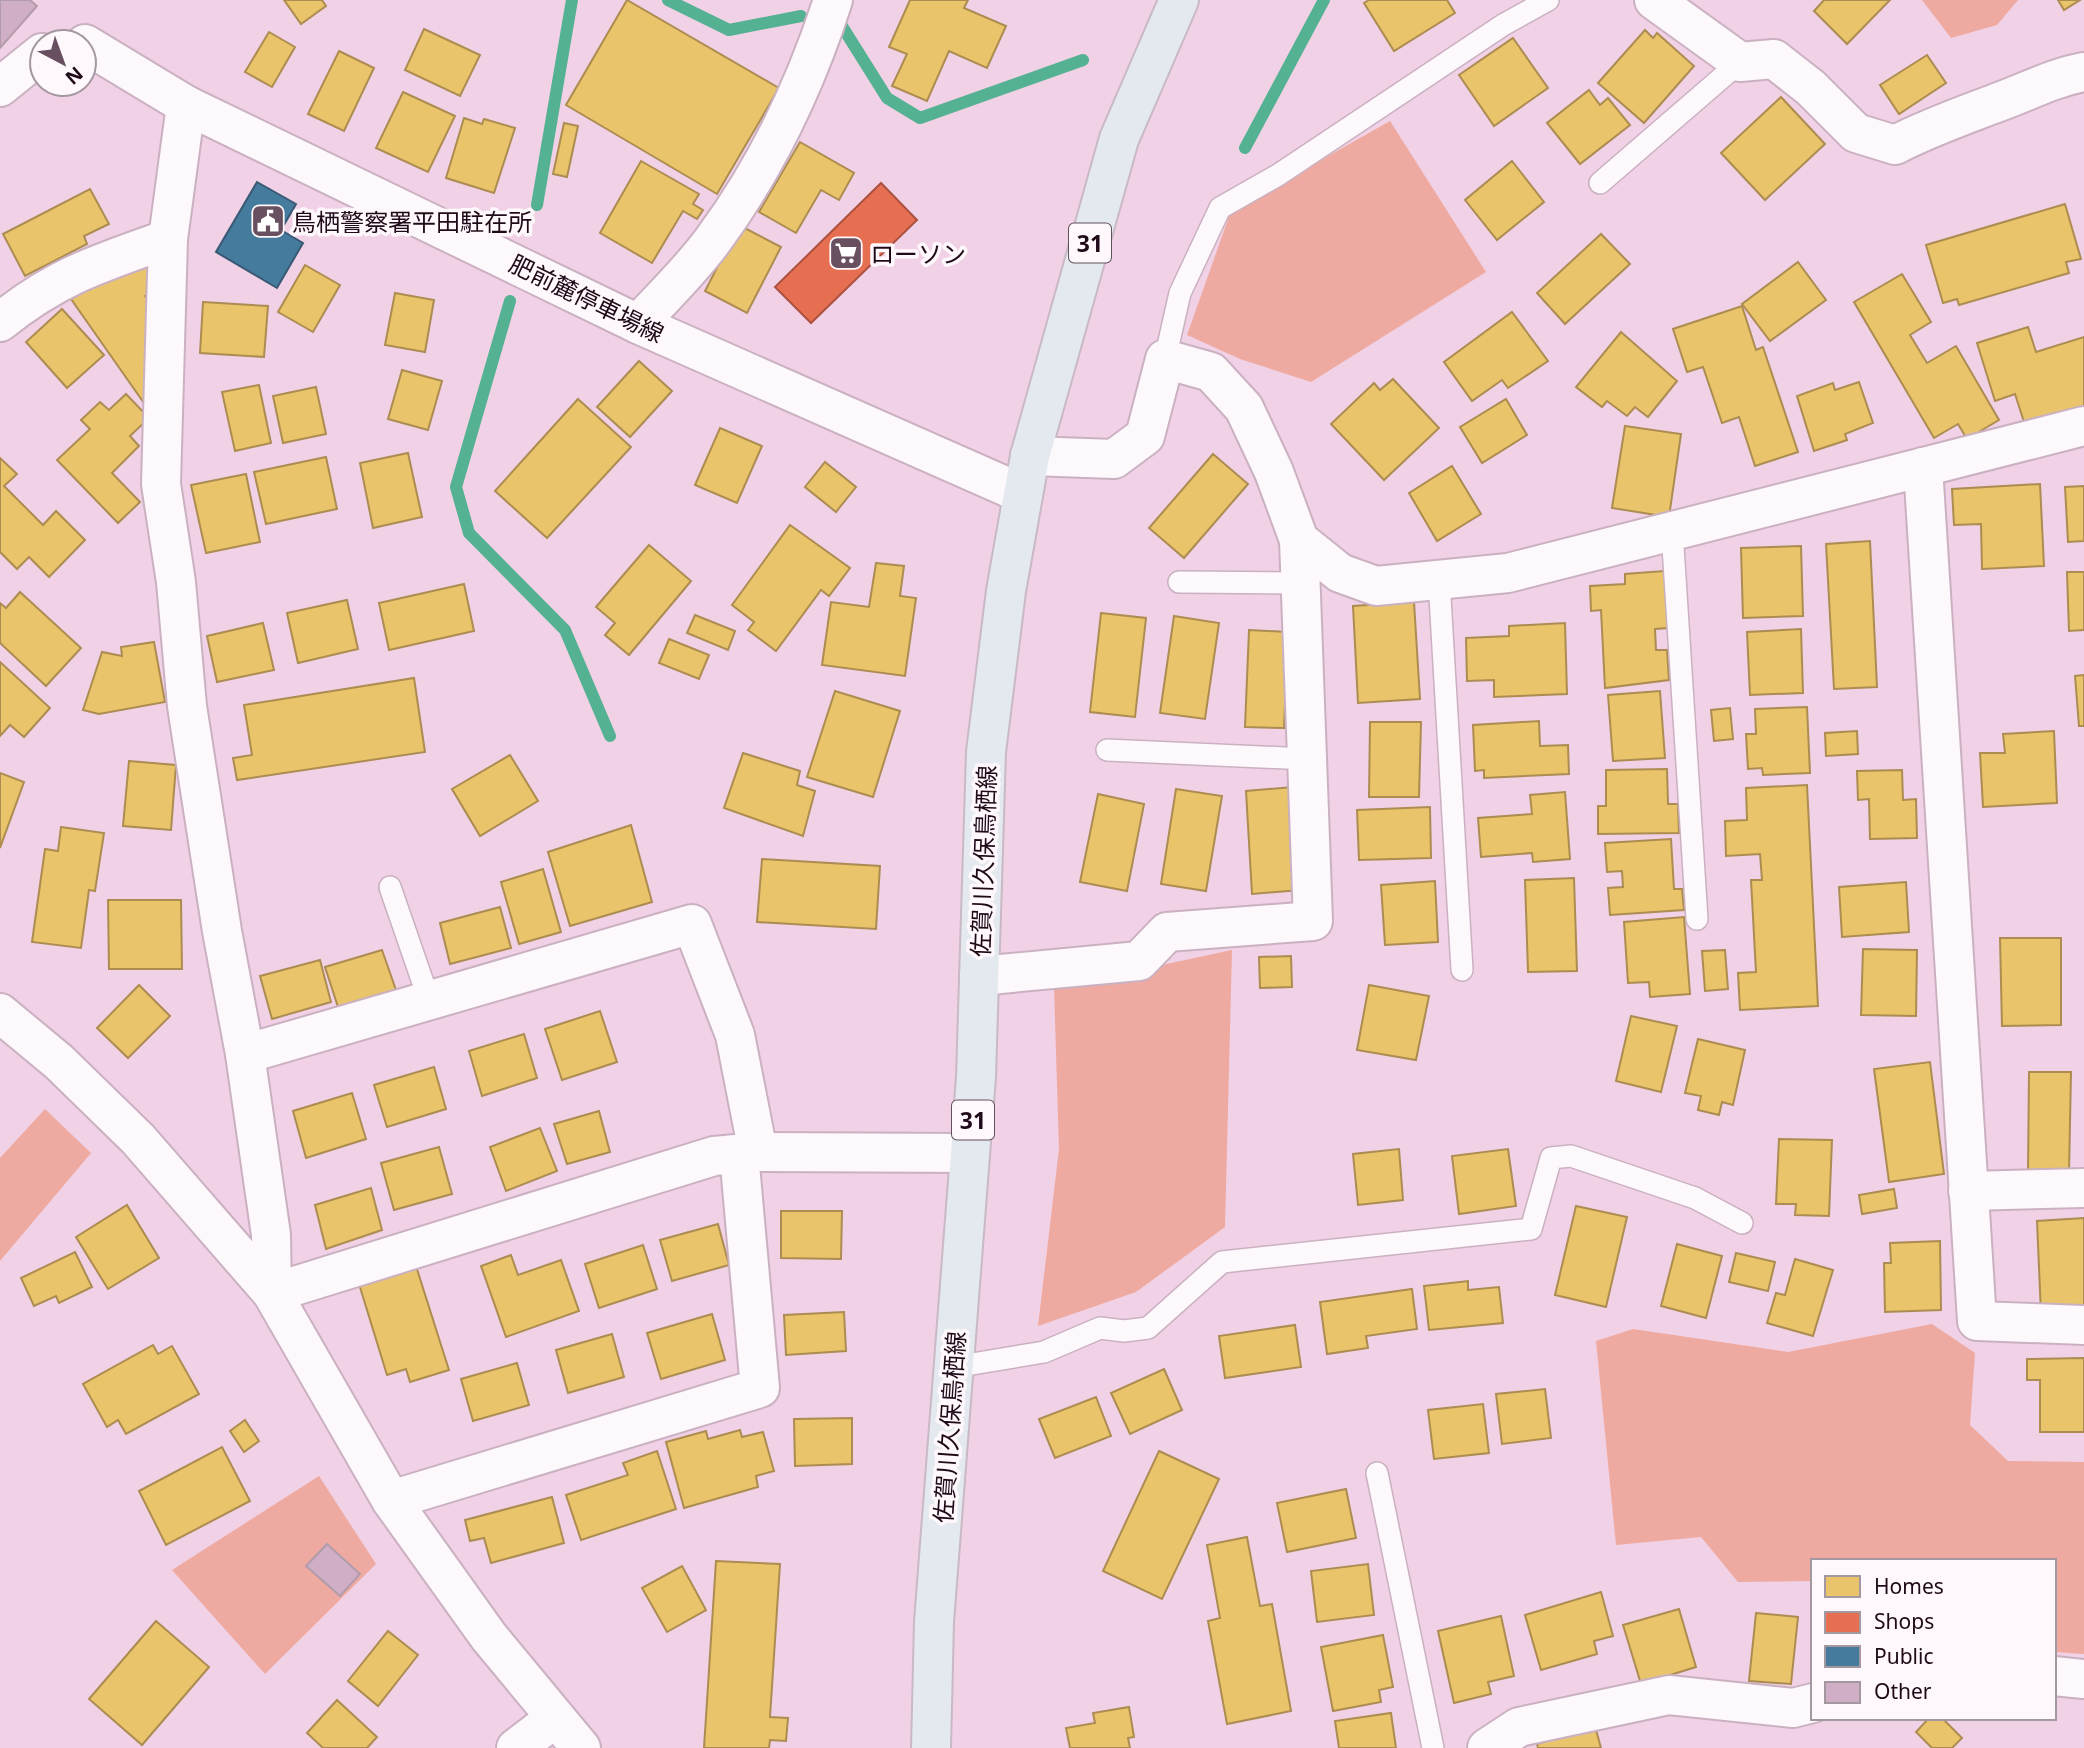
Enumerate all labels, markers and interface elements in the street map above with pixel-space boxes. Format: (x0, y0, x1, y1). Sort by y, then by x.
north arrow (28, 28, 98, 98)
text: N (60, 61, 89, 91)
public building icon: 鳥栖警察署平田駐在所 (249, 202, 287, 240)
place label: 鳥栖警察署平田駐在所 (292, 205, 532, 238)
road number: 31 (1069, 224, 1111, 262)
supermarket icon: ローソン (827, 234, 865, 272)
place label: ローソン (870, 237, 966, 270)
street label: 肥前麓停車場線 (504, 246, 670, 350)
street label: 佐賀川久保鳥栖線 (963, 764, 1003, 958)
road number: 31 (952, 1100, 994, 1140)
street label: 佐賀川久保鳥栖線 (926, 1330, 972, 1524)
legend (1811, 1559, 2056, 1720)
text: Homes (1874, 1572, 1944, 1600)
text: Shops (1874, 1607, 1934, 1635)
text: Public (1874, 1642, 1934, 1670)
text: Other (1874, 1677, 1932, 1705)

